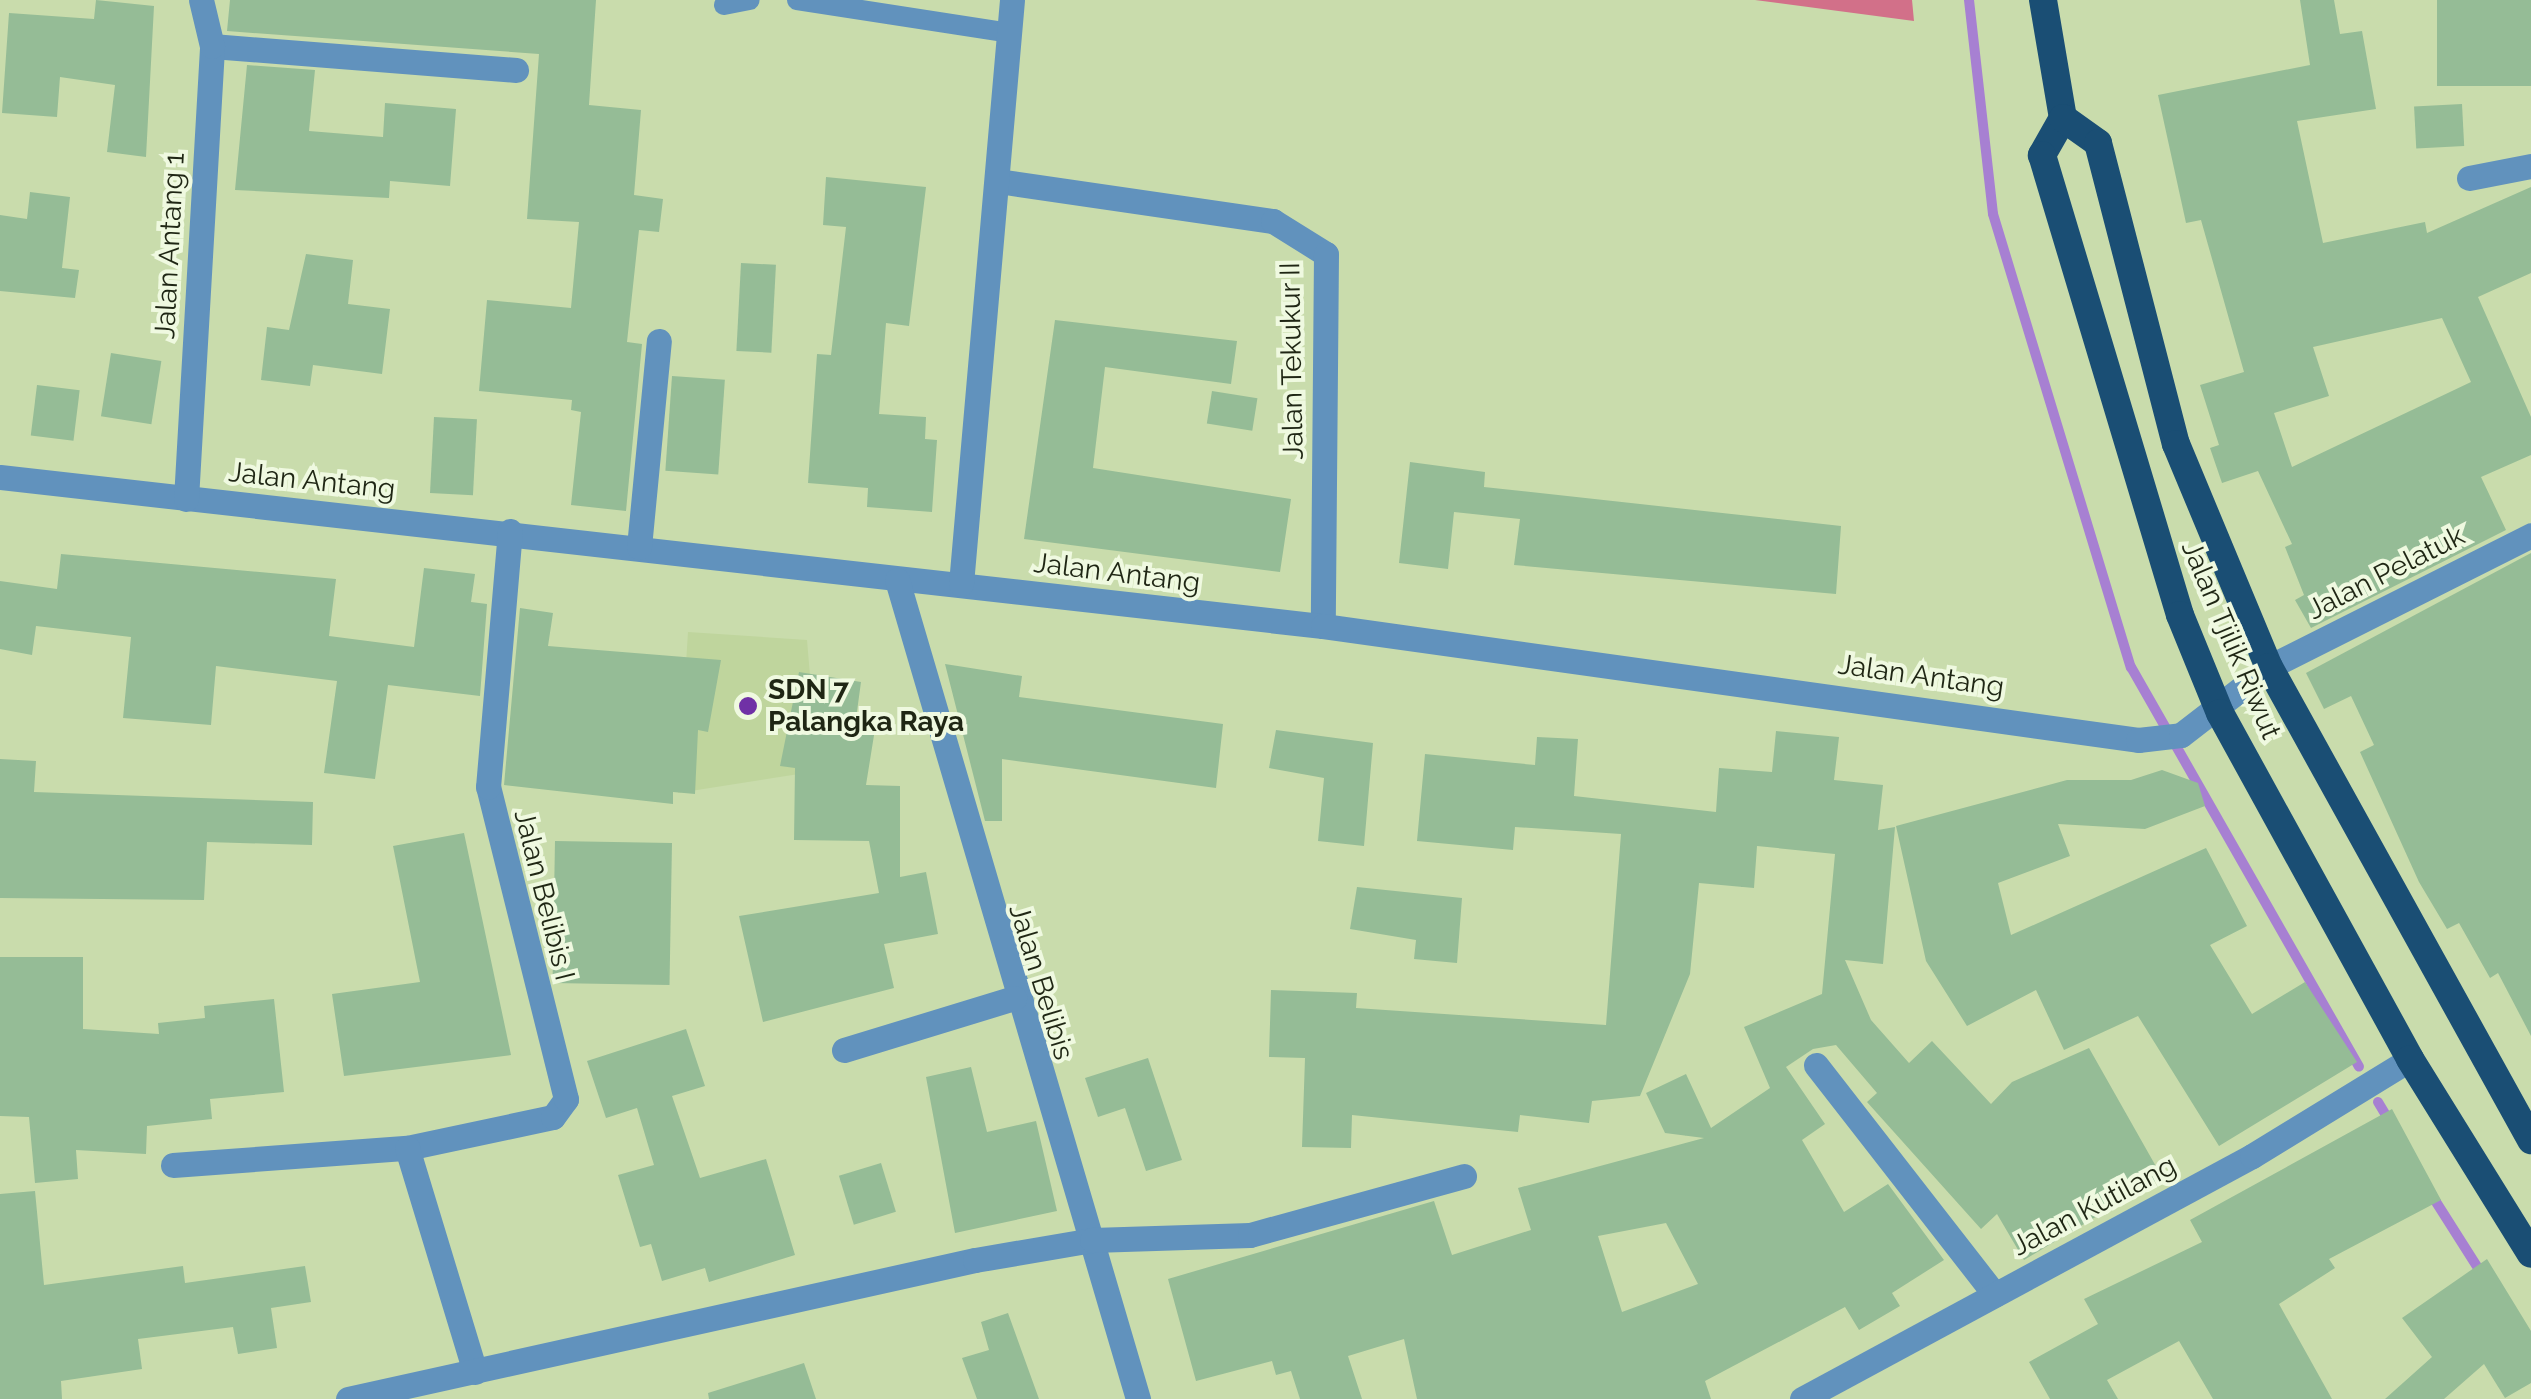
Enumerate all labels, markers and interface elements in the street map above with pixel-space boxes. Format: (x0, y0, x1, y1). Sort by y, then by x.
street label: Jalan Antang 1 (148, 152, 192, 340)
street label: Jalan Tekukur II (1273, 261, 1311, 461)
street label: Jalan Antang (227, 456, 397, 506)
street label: Jalan Pelatuk (2302, 519, 2470, 627)
street label: Jalan Tjilik Riwut (2174, 535, 2288, 745)
street label: Jalan Antang (1031, 546, 1203, 600)
street label: Jalan Antang (1835, 648, 2007, 704)
place label: SDN 7 Palangka Raya (768, 673, 964, 739)
marker: SDN 7 Palangka Raya (737, 695, 759, 717)
street label: Jalan Belibis I (507, 806, 581, 984)
street label: Jalan Belibis (1001, 900, 1081, 1064)
street label: Jalan Kutilang (2006, 1149, 2182, 1263)

